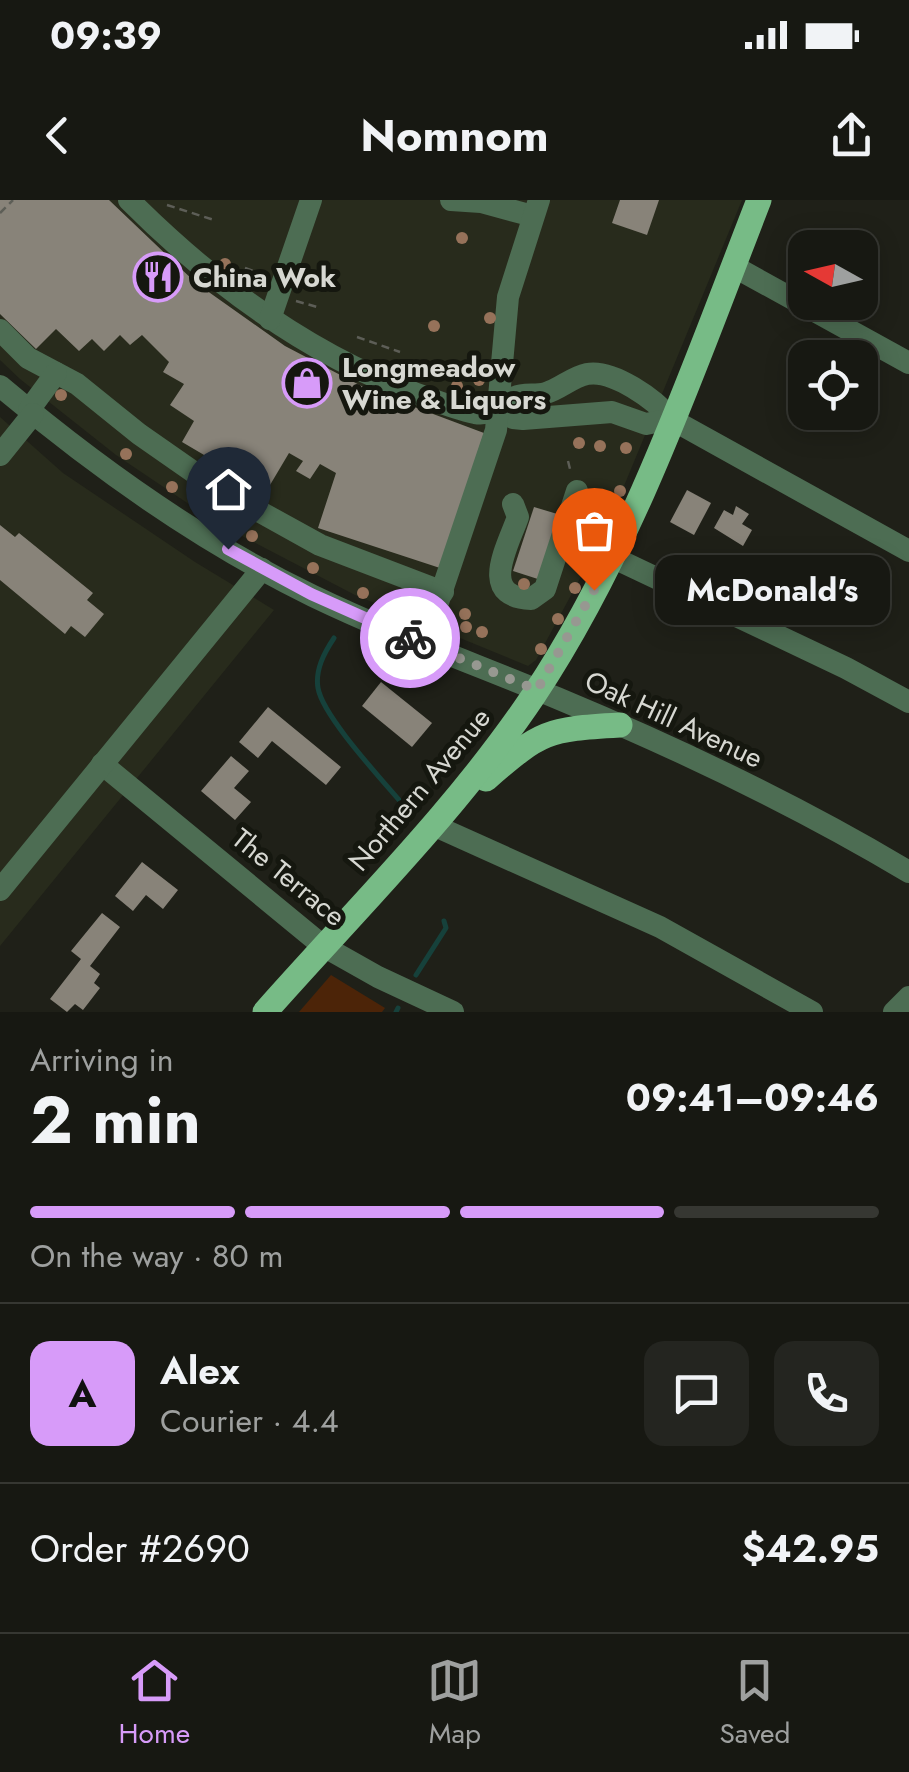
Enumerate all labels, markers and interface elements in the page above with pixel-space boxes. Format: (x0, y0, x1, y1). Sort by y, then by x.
text: 09:39 (50, 8, 162, 63)
text: Nomnom (360, 103, 549, 168)
icon: back (30, 108, 85, 163)
icon: share (824, 108, 879, 163)
north arrow (788, 230, 878, 320)
map controls (788, 230, 878, 430)
restaurant icon: China Wok (132, 251, 184, 303)
place label: China Wok (193, 257, 336, 298)
button: locate (788, 340, 878, 430)
place label: Longmeadow Wine & Liquors (342, 347, 546, 420)
shop icon: Longmeadow Wine & Liquors (281, 357, 333, 409)
pin (186, 447, 271, 550)
icon: home (201, 462, 256, 517)
pin (552, 488, 637, 591)
icon: bag (567, 503, 622, 558)
callout: McDonald's (654, 555, 889, 625)
text: McDonald's (687, 567, 858, 613)
courier (360, 588, 460, 688)
icon: bike (383, 611, 438, 666)
street label: Oak Hill Avenue (578, 660, 770, 779)
street label: Northern Avenue (339, 699, 500, 880)
street label: The Terrace (223, 819, 354, 936)
text: Arriving in (30, 1037, 174, 1083)
text: 09:41–09:46 (626, 1070, 879, 1125)
text: 2 min (30, 1073, 201, 1167)
text: On the way · 80 m (30, 1233, 283, 1279)
button: chat (644, 1341, 749, 1446)
button: phone (774, 1341, 879, 1446)
text: Alex (160, 1343, 240, 1398)
text: A (69, 1366, 96, 1421)
text: Courier · 4.4 (160, 1398, 339, 1444)
text: Order #2690 (30, 1521, 250, 1576)
text: $42.95 (742, 1521, 879, 1576)
tab: Home (119, 1653, 190, 1754)
tab: Map (427, 1653, 482, 1754)
tab: Saved (719, 1653, 790, 1754)

